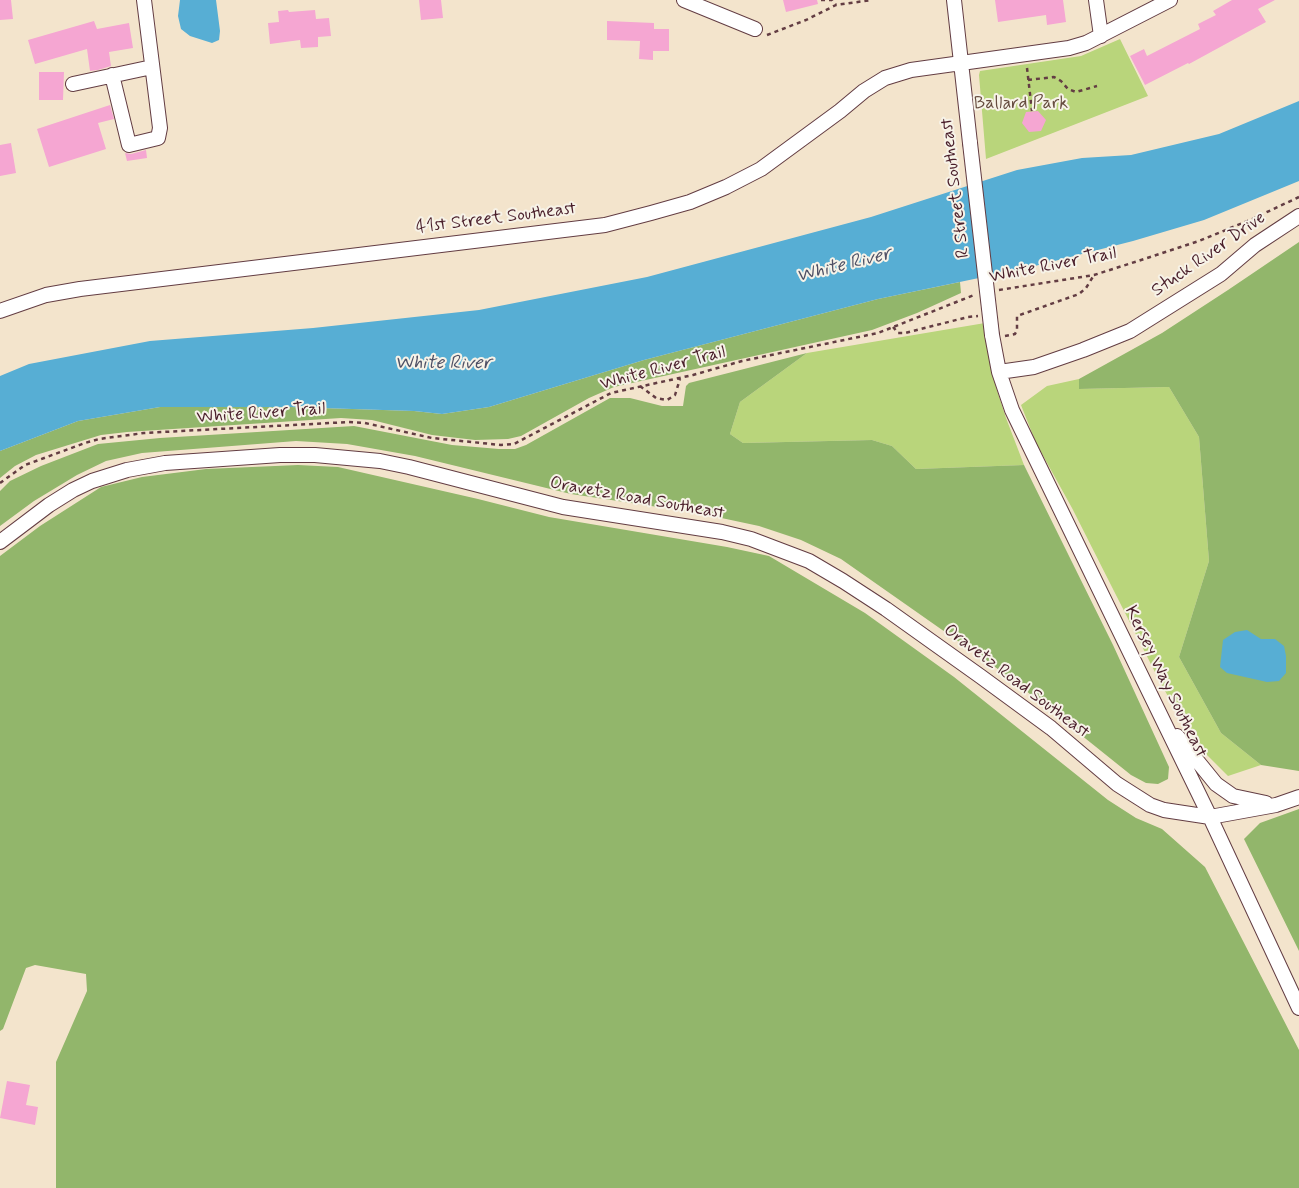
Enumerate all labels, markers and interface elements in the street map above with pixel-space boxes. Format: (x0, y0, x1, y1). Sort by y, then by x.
park label: Ballard Park (974, 93, 1068, 115)
street label: R Street Southeast (937, 117, 975, 259)
street label: 41st Street Southeast (415, 198, 577, 240)
street label: Stuck River Drive (1148, 208, 1270, 302)
water label: White River (794, 243, 894, 289)
street label: White River Trail (988, 243, 1118, 289)
street label: White River Trail (598, 342, 728, 396)
water label: White River (395, 353, 491, 375)
street label: White River Trail (196, 399, 326, 429)
street label: Oravetz Road Southeast (548, 473, 726, 525)
street label: Kersey Way Southeast (1119, 602, 1211, 762)
street label: Oravetz Road Southeast (939, 620, 1093, 744)

